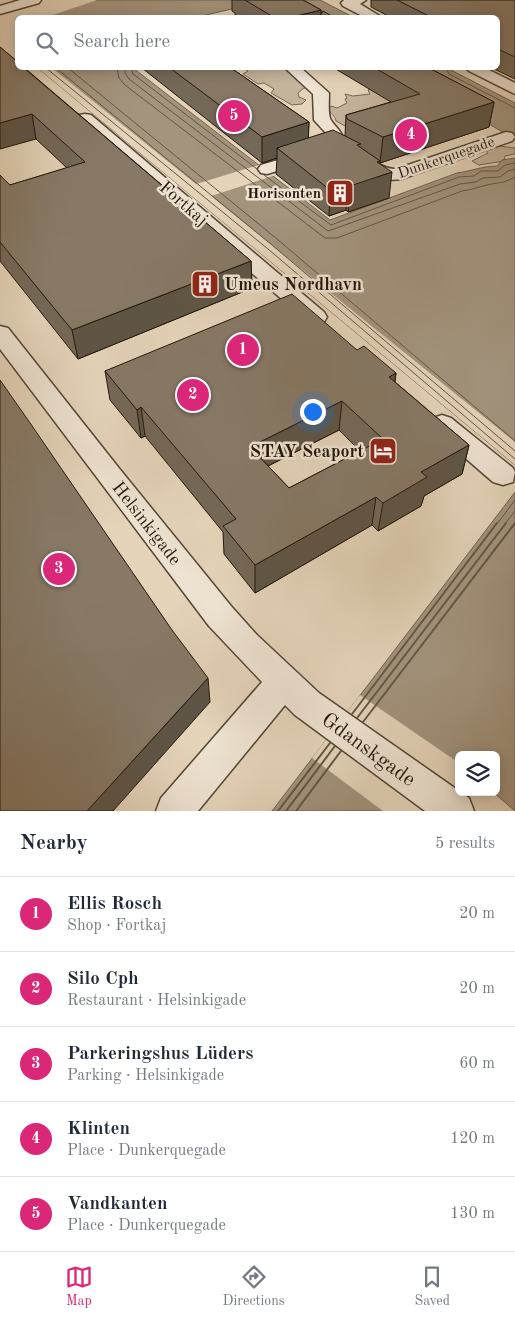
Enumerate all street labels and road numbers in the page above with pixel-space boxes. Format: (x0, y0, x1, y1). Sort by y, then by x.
street label: Dunkerquegade (396, 135, 497, 182)
street label: Fortkaj (156, 178, 211, 229)
street label: Helsinkigade (108, 479, 184, 569)
street label: Gdanskgade (317, 709, 419, 791)

